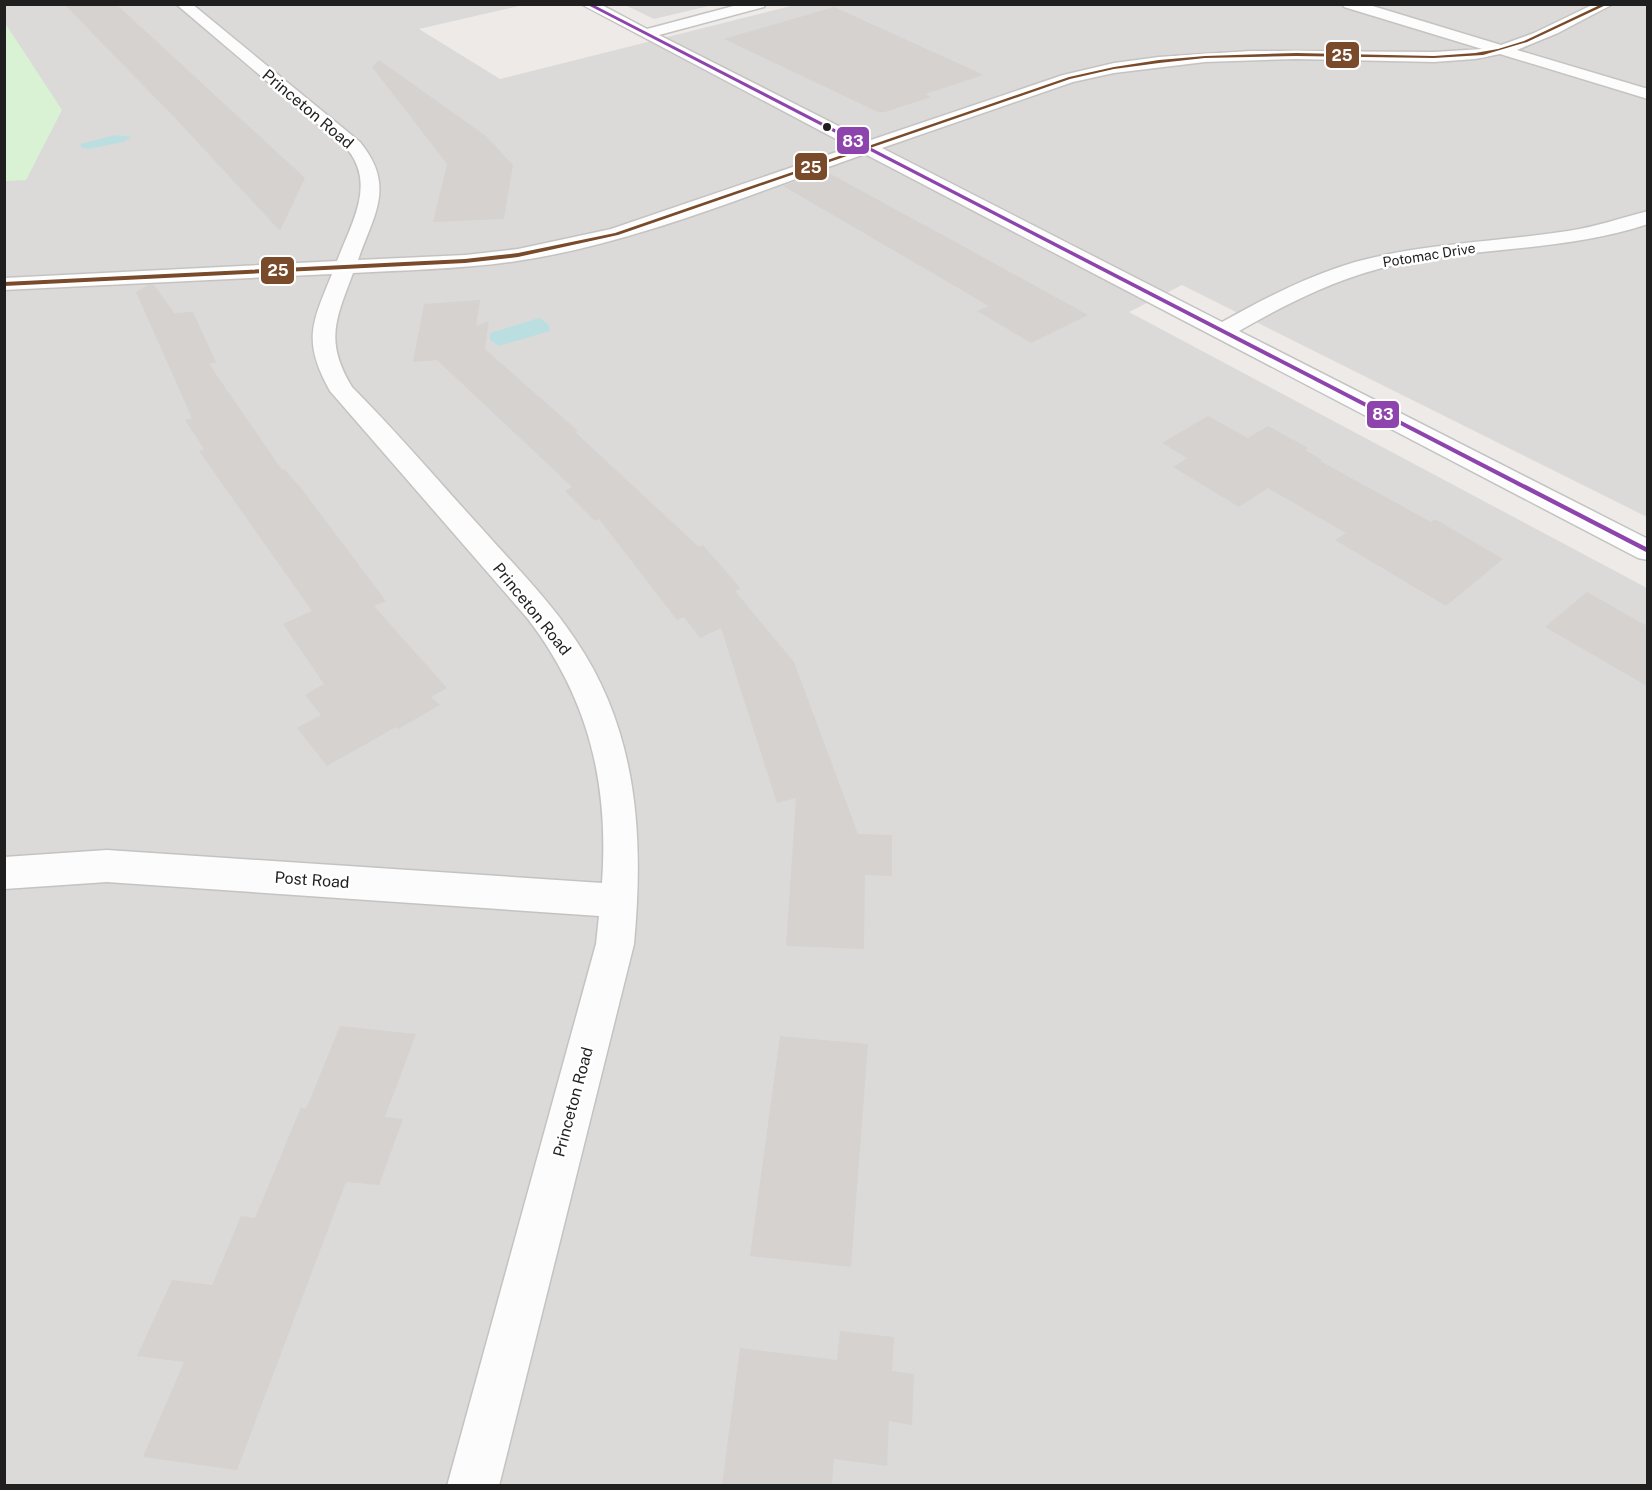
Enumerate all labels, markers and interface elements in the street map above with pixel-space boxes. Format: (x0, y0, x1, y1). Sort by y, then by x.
line badge: 25 (1325, 41, 1360, 69)
text: 25 (1332, 46, 1353, 65)
street label: Princeton Road (259, 65, 357, 153)
unlabelled marker (821, 121, 833, 133)
line badge: 83 (836, 126, 870, 155)
text: 83 (842, 132, 864, 151)
line badge: 25 (794, 152, 828, 181)
text: 25 (801, 158, 822, 177)
street label: Potomac Drive (1381, 240, 1477, 270)
line badge: 25 (260, 256, 295, 285)
text: 25 (268, 261, 289, 280)
line badge: 83 (1366, 400, 1400, 429)
text: 83 (1372, 405, 1394, 424)
street label: Princeton Road (489, 559, 575, 659)
street label: Post Road (274, 868, 350, 892)
street label: Princeton Road (549, 1045, 597, 1159)

